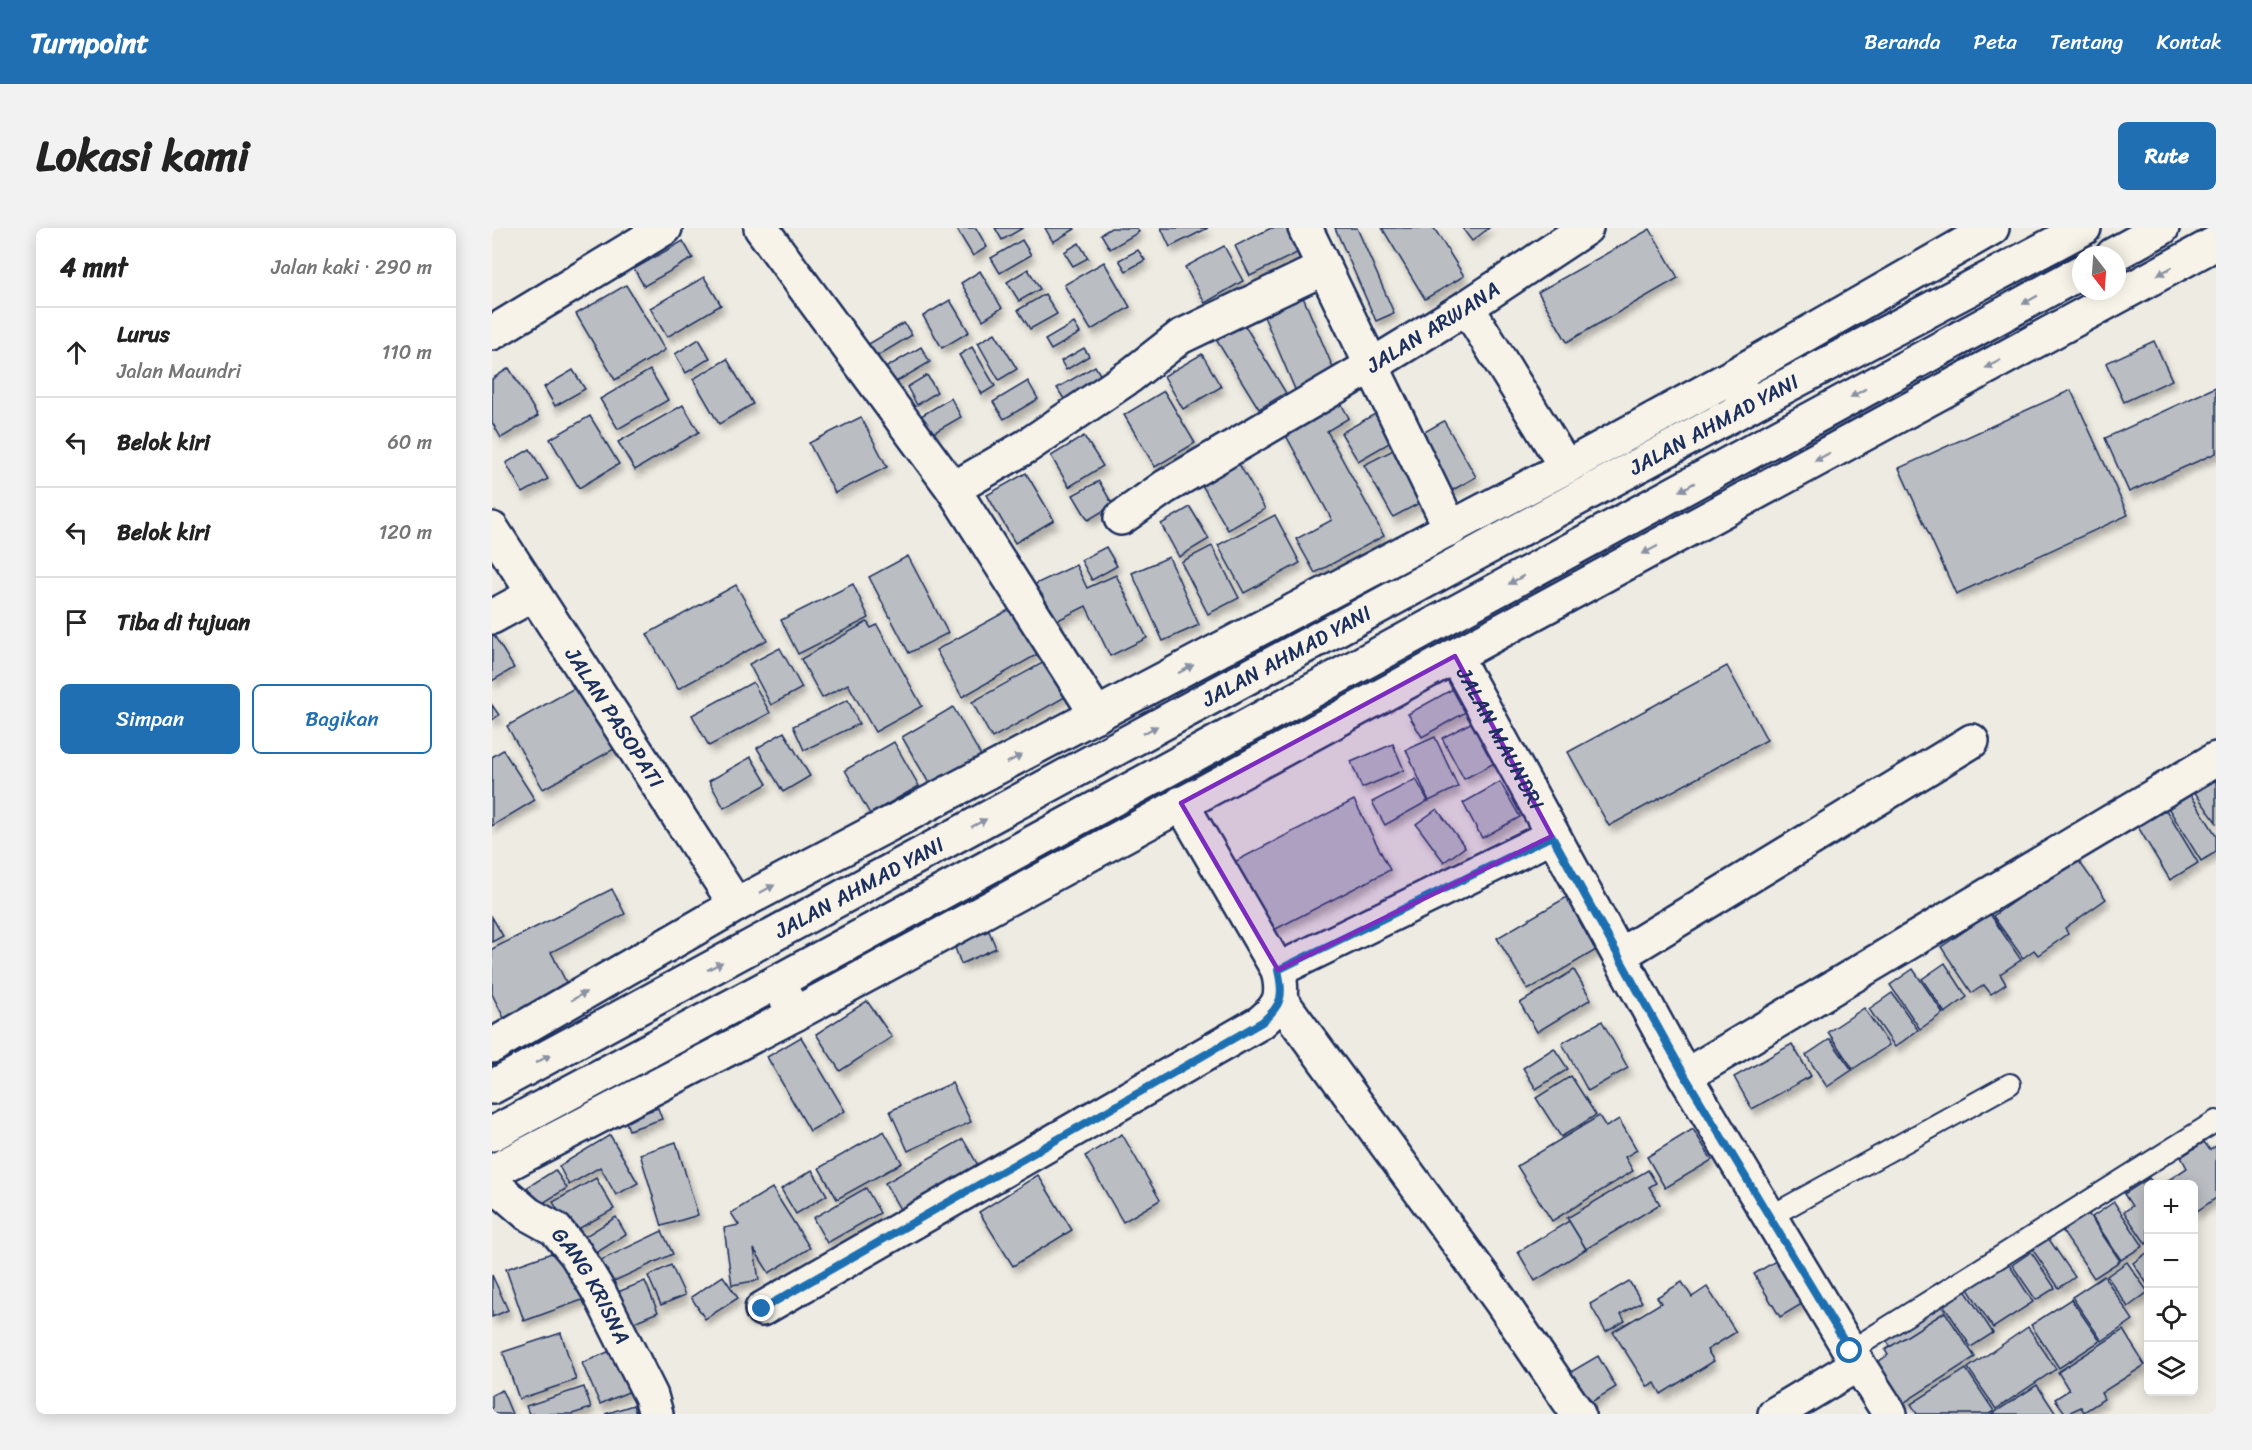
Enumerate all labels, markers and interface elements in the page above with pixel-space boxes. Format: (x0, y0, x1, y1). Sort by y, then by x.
text: Turnpoint (30, 18, 149, 67)
text: Beranda (1864, 23, 1940, 61)
text: Peta (1973, 23, 2017, 61)
text: Tentang (2050, 23, 2123, 61)
text: Kontak (2156, 23, 2222, 61)
text: Lokasi kami (36, 119, 249, 193)
button: Rute (2118, 122, 2216, 190)
text: 4 mnt (60, 244, 127, 290)
north arrow (2072, 246, 2126, 300)
text: Jalan kaki · 290 m (271, 250, 432, 285)
one-way arrow (2156, 266, 2173, 276)
street label: JALAN ARWANA (1358, 271, 1508, 384)
one-way arrow (2021, 295, 2038, 305)
text: Lurus (117, 315, 170, 354)
text: 110 m (382, 335, 432, 370)
icon: ahead (60, 336, 93, 369)
text: Jalan Maundri (117, 354, 241, 389)
one-way arrow (1984, 359, 2001, 369)
street label: JALAN AHMAD YANI (1621, 363, 1806, 487)
one-way arrow (1850, 388, 1867, 398)
text: Belok kiri (117, 423, 210, 462)
text: 60 m (387, 425, 432, 460)
icon: left (60, 426, 93, 459)
one-way arrow (1813, 452, 1830, 462)
one-way arrow (1678, 482, 1695, 492)
text: Belok kiri (117, 513, 210, 552)
text: 120 m (379, 515, 432, 550)
icon: left (60, 516, 93, 549)
one-way arrow (1642, 545, 1659, 555)
one-way arrow (1507, 575, 1524, 585)
street label: JALAN AHMAD YANI (1194, 594, 1379, 718)
text: Tiba di tujuan (117, 603, 250, 642)
icon: arrive (60, 606, 93, 639)
street label: JALAN PASOPATI (554, 638, 675, 797)
street label: JALAN MAUNDRI (1445, 659, 1555, 818)
one-way arrow (1177, 664, 1195, 674)
button: Simpan (60, 684, 240, 754)
button: Bagikan (252, 684, 432, 754)
one-way arrow (1142, 725, 1159, 735)
one-way arrow (1005, 754, 1022, 764)
one-way arrow (970, 818, 987, 828)
street label: JALAN AHMAD YANI (767, 826, 952, 950)
one-way arrow (758, 884, 775, 894)
one-way arrow (707, 961, 724, 971)
one-way arrow (571, 991, 588, 1001)
one-way arrow (535, 1054, 552, 1064)
map controls (2144, 1180, 2198, 1396)
button: + (2144, 1180, 2198, 1234)
street label: GANG KRISNA (542, 1218, 641, 1351)
button: − (2144, 1234, 2198, 1288)
button: locate (2144, 1288, 2198, 1342)
route end (748, 1295, 774, 1321)
route start (1836, 1337, 1862, 1363)
button: layers (2144, 1342, 2198, 1396)

